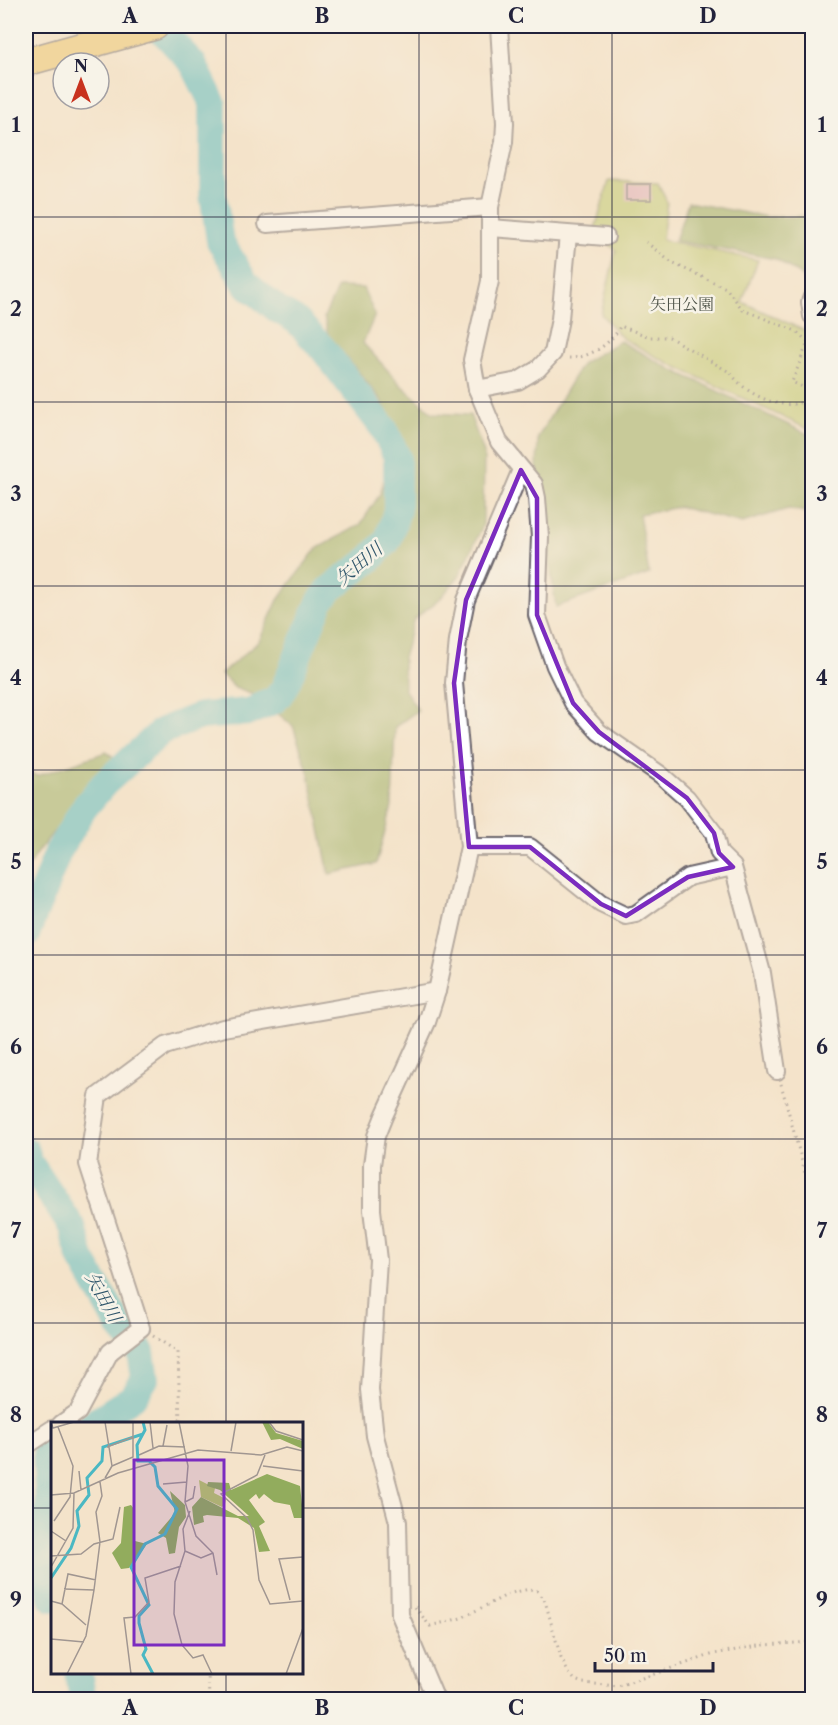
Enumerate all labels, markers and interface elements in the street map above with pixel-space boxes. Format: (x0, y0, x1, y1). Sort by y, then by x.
text: A (121, 4, 138, 28)
text: B (315, 4, 330, 28)
text: C (508, 4, 524, 28)
text: D (699, 4, 717, 28)
north arrow (51, 51, 111, 111)
text: N (74, 56, 88, 76)
text: 1 (12, 113, 21, 137)
text: 1 (818, 113, 827, 137)
park label: 矢田公園 (650, 294, 714, 314)
text: 2 (10, 297, 22, 321)
text: 2 (816, 297, 828, 321)
text: 3 (10, 482, 22, 506)
text: 3 (816, 482, 828, 506)
water label: 矢田川 (331, 537, 388, 590)
text: 4 (10, 666, 22, 690)
text: 4 (816, 666, 828, 690)
text: 5 (10, 850, 22, 874)
text: 5 (816, 850, 828, 874)
text: 6 (10, 1035, 22, 1059)
text: 6 (816, 1035, 828, 1059)
text: 7 (11, 1219, 22, 1243)
text: 7 (817, 1219, 828, 1243)
water label: 矢田川 (80, 1268, 127, 1328)
text: 8 (10, 1403, 22, 1427)
text: 8 (816, 1403, 828, 1427)
inset map (51, 1422, 303, 1674)
text: 9 (10, 1588, 22, 1612)
text: 9 (816, 1588, 828, 1612)
scale bar (595, 1635, 714, 1673)
text: 50 m (604, 1645, 647, 1667)
text: A (121, 1696, 138, 1720)
text: B (315, 1696, 330, 1720)
text: C (508, 1696, 524, 1720)
text: D (699, 1696, 717, 1720)

